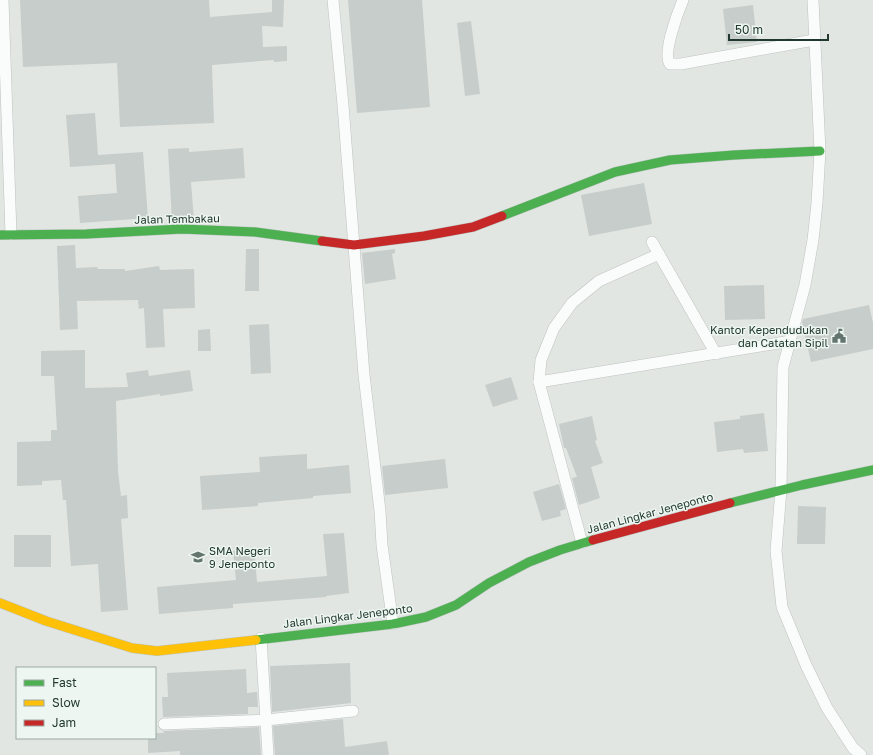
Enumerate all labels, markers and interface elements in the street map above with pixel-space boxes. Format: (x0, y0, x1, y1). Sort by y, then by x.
scale bar (729, 16, 828, 42)
text: 50 m (735, 22, 763, 37)
street label: Jalan Tembakau (134, 211, 220, 226)
place label: Kantor Kependudukan dan Catatan Sipil (710, 323, 828, 349)
public building icon: Kantor Kependudukan dan Catatan Sipil (831, 328, 847, 344)
street label: Jalan Lingkar Jeneponto (585, 489, 715, 536)
place label: SMA Negeri 9 Jeneponto (209, 544, 275, 570)
school or university icon: SMA Negeri 9 Jeneponto (190, 549, 206, 565)
street label: Jalan Lingkar Jeneponto (282, 601, 414, 630)
legend (16, 667, 156, 739)
text: Fast (52, 675, 77, 690)
text: Slow (52, 695, 80, 710)
text: Jam (52, 715, 76, 730)

